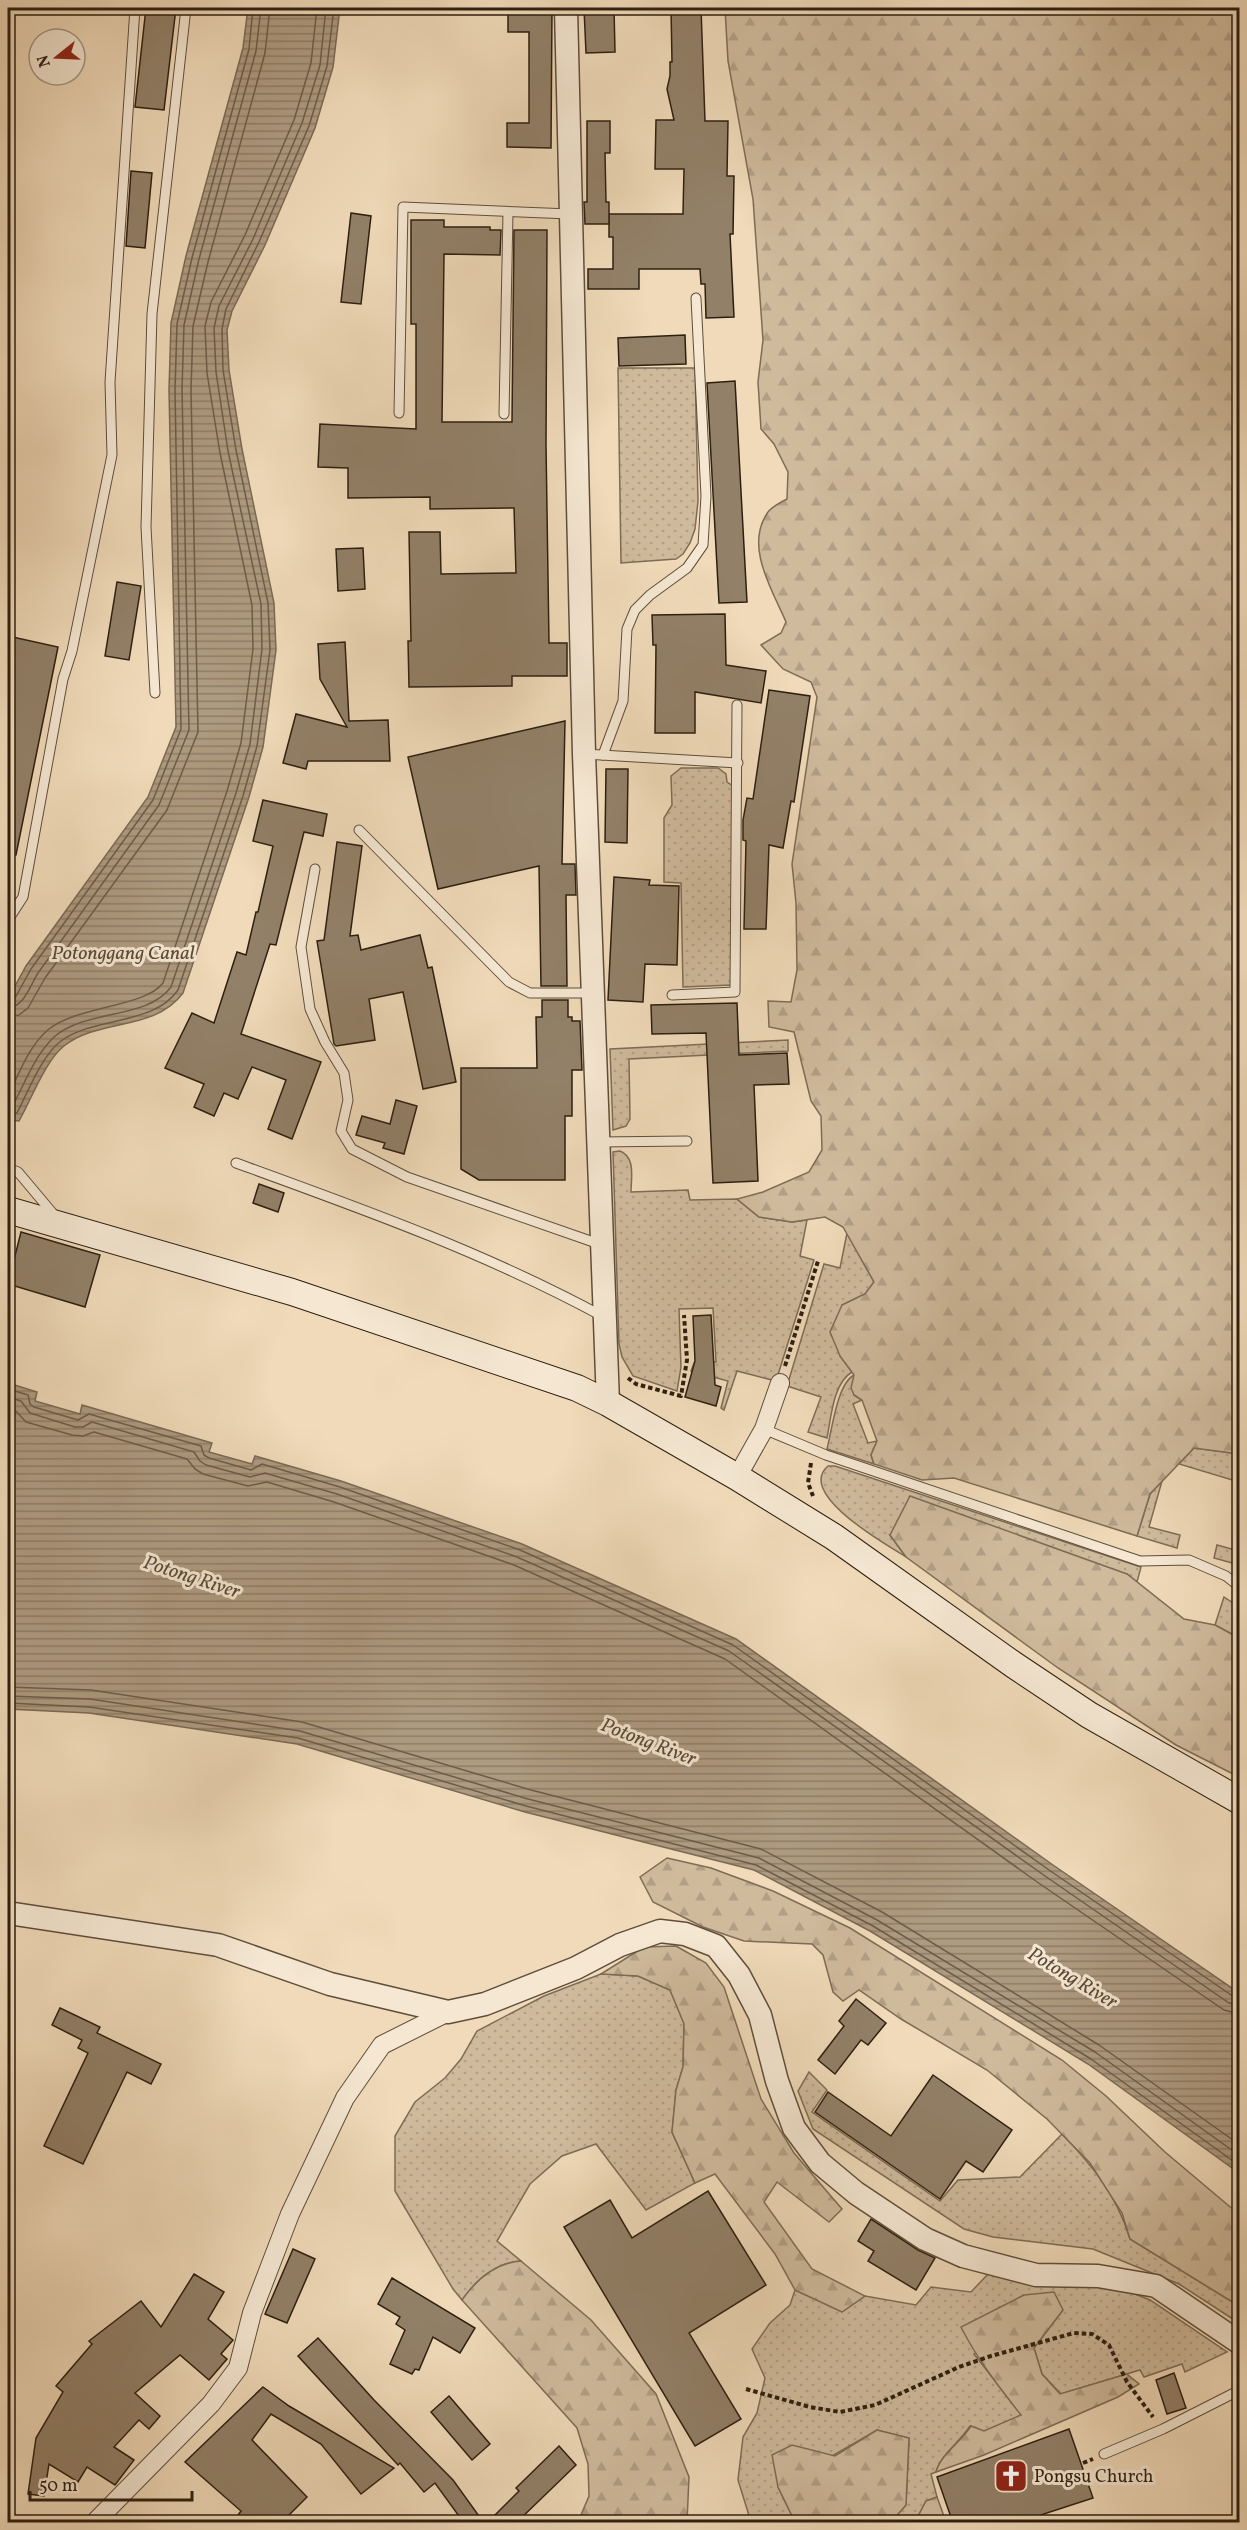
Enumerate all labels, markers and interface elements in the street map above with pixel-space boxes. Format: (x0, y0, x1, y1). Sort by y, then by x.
north arrow (27, 27, 87, 87)
text: N (32, 52, 57, 70)
water label: Potonggang Canal (51, 940, 195, 968)
water label: Potong River (139, 1549, 244, 1607)
water label: Potong River (596, 1712, 701, 1774)
water label: Potong River (1022, 1941, 1123, 2017)
church icon: Pongsu Church (993, 2458, 1029, 2494)
scale bar (30, 2464, 192, 2502)
place label: Pongsu Church (1034, 2465, 1154, 2490)
text: 50 m (39, 2474, 78, 2499)

